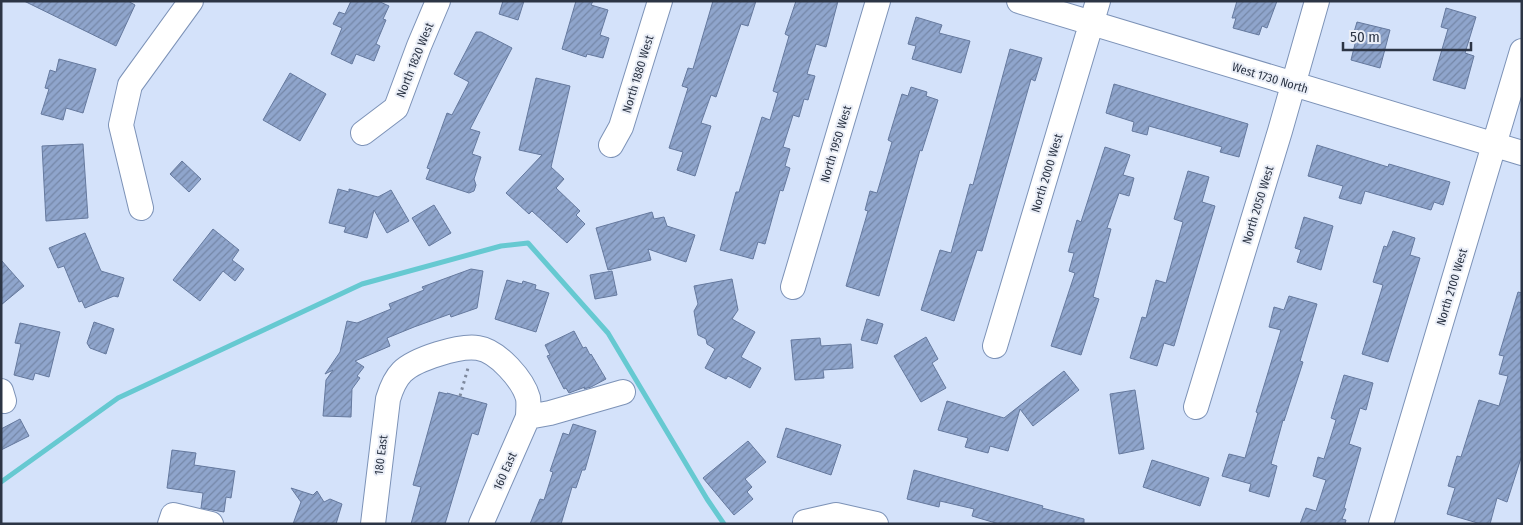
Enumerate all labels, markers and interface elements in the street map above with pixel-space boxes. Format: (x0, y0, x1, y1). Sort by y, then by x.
street label: North 1820 West (394, 20, 436, 100)
scale bar (1343, 20, 1470, 52)
text: 50 m (1350, 28, 1380, 46)
street label: North 1880 West (620, 33, 656, 115)
street label: West 1730 North (1230, 60, 1310, 96)
street label: North 1950 West (818, 104, 854, 184)
street label: North 2000 West (1028, 132, 1066, 214)
street label: North 2050 West (1239, 164, 1277, 246)
street label: North 2100 West (1434, 247, 1470, 327)
street label: 180 East (372, 434, 390, 476)
street label: 160 East (490, 450, 520, 492)

